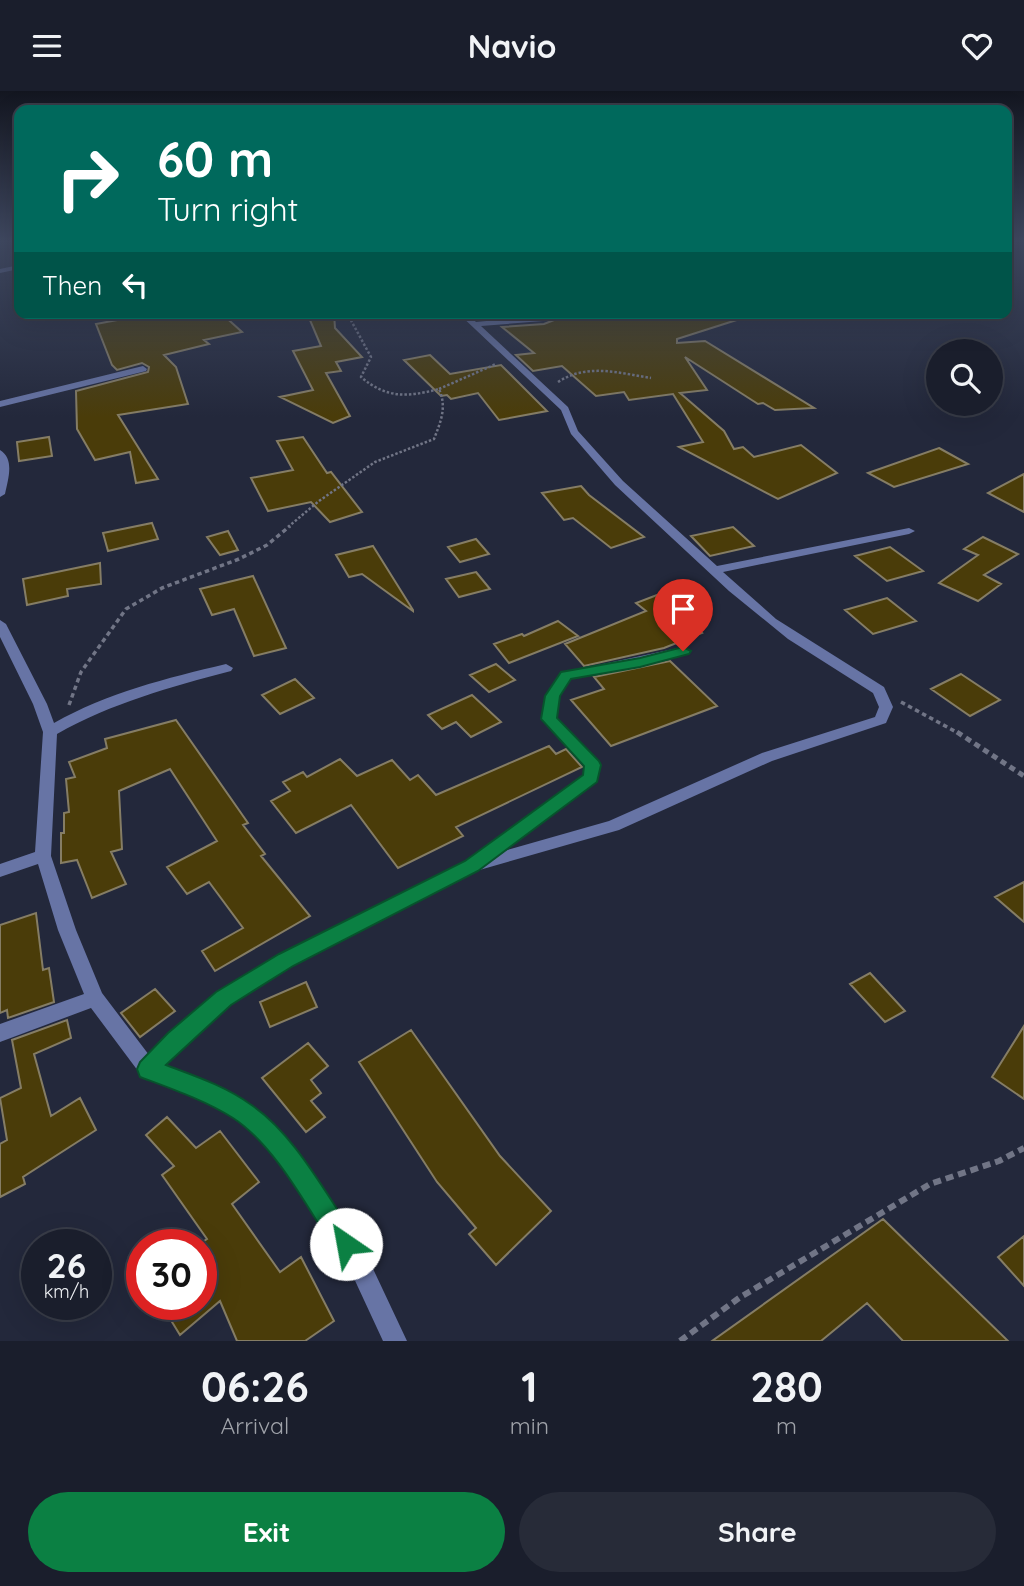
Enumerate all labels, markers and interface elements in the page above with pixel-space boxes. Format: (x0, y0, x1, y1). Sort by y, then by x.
text: Navio (468, 26, 556, 66)
icon: menu (28, 27, 66, 65)
icon: heart (958, 27, 996, 65)
text: 60 m (157, 128, 273, 189)
icon: right (42, 133, 133, 224)
text: Turn right (157, 189, 298, 229)
icon: left (116, 266, 154, 304)
text: Then (42, 269, 102, 302)
map controls (926, 339, 1003, 416)
button: search (926, 339, 1003, 416)
pin (653, 579, 713, 651)
icon: arrive (664, 590, 702, 628)
position arrow (309, 1207, 383, 1281)
speed limit sign: 30 (126, 1229, 217, 1320)
text: 26 (47, 1243, 86, 1287)
text: km/h (44, 1280, 89, 1303)
text: 06:26 (201, 1360, 309, 1413)
text: 1 (521, 1360, 538, 1413)
text: 280 (750, 1360, 823, 1413)
text: Arrival (220, 1411, 289, 1440)
text: min (510, 1411, 549, 1440)
text: m (776, 1411, 797, 1440)
button: Exit (28, 1492, 505, 1572)
button: Share (519, 1492, 996, 1572)

